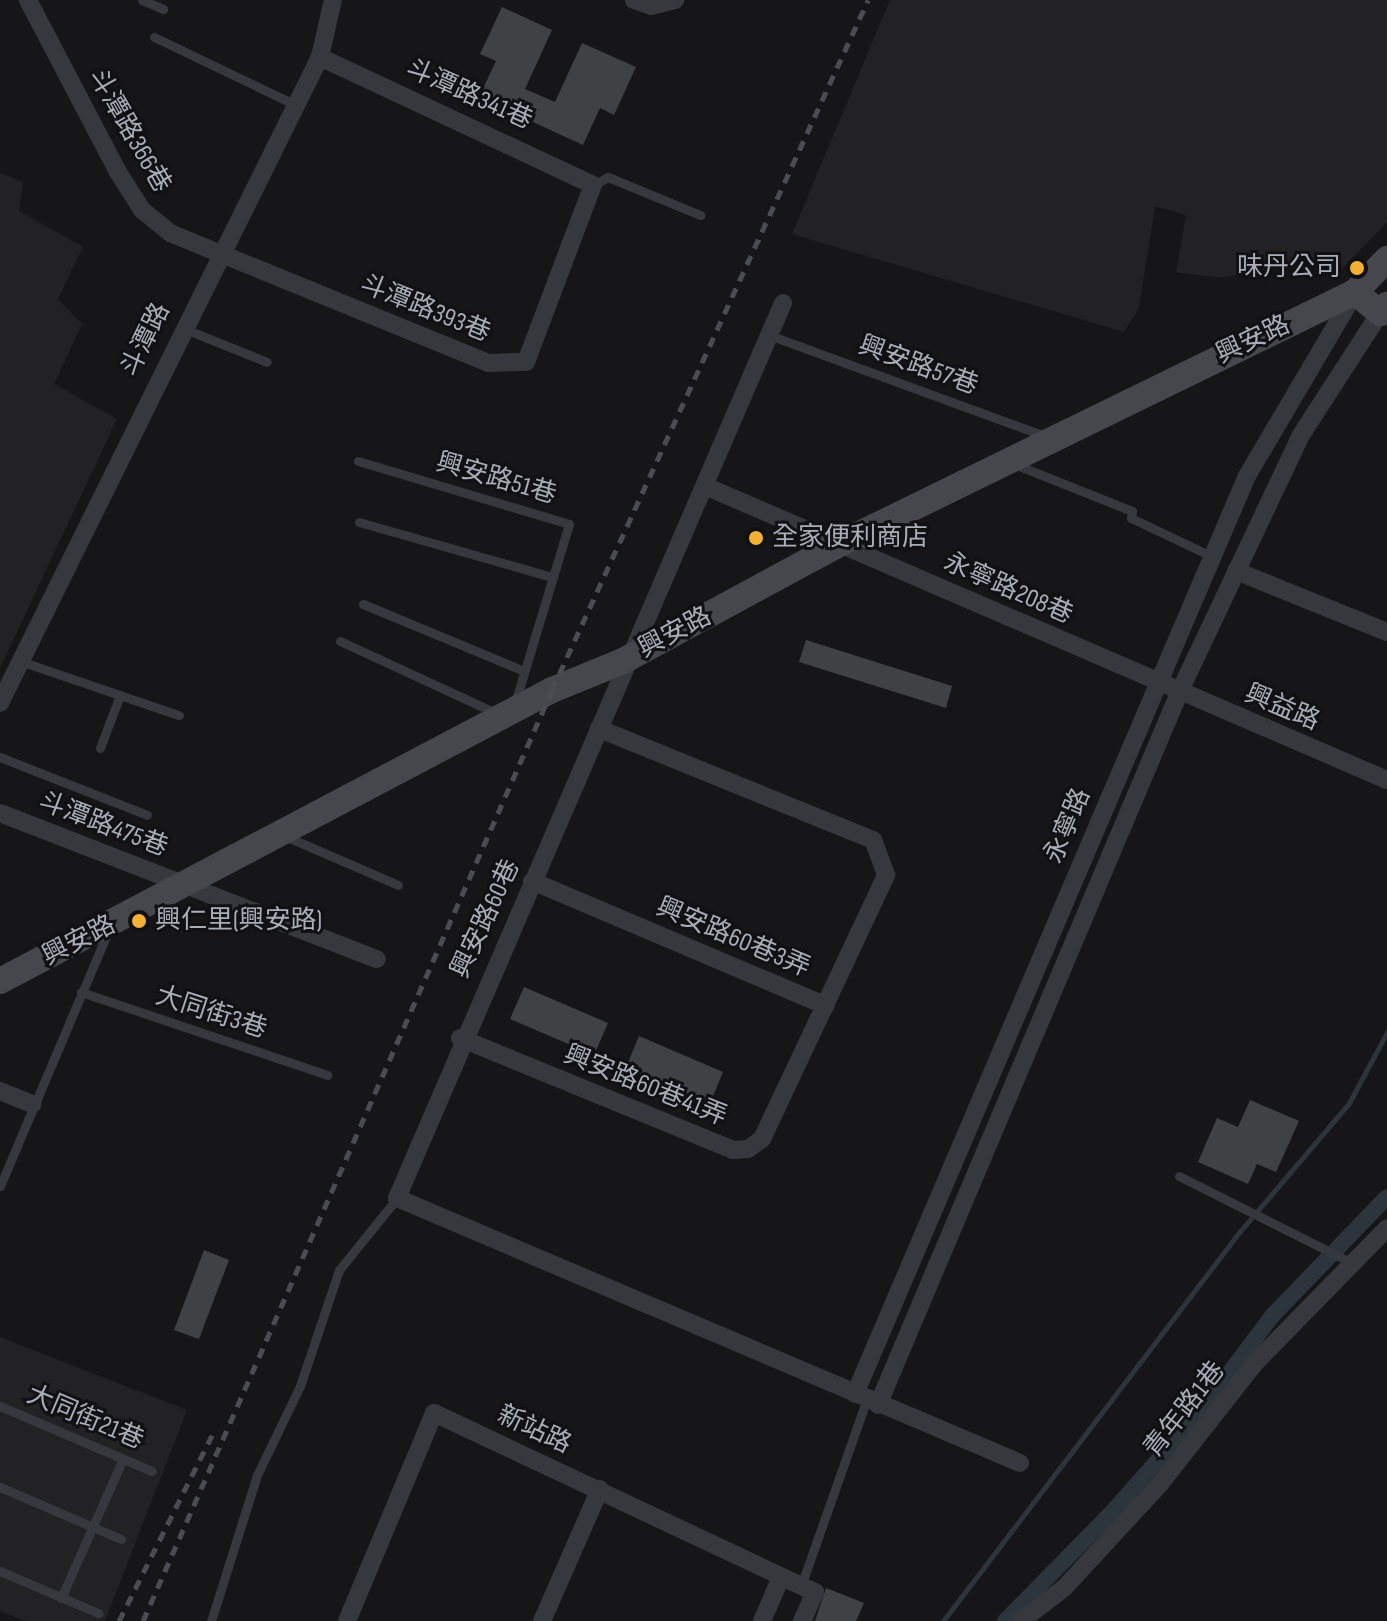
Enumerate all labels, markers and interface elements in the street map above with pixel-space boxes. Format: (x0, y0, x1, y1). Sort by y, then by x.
street label: 斗潭路341巷 (401, 53, 537, 137)
street label: 斗潭路366巷 (81, 64, 177, 198)
place label: 味丹公司 (1237, 252, 1341, 284)
marker: 味丹公司 (1348, 259, 1366, 277)
street label: 斗潭路393巷 (356, 269, 494, 349)
street label: 斗潭路 (115, 298, 177, 382)
street label: 興安路 (1211, 309, 1295, 371)
street label: 興安路57巷 (854, 330, 982, 402)
street label: 興安路51巷 (432, 447, 560, 511)
place label: 全家便利商店 (772, 522, 928, 554)
marker: 全家便利商店 (747, 529, 765, 547)
street label: 永寧路208巷 (939, 547, 1077, 631)
street label: 興安路 (633, 601, 717, 665)
street label: 興益路 (1240, 678, 1324, 738)
street label: 永寧路 (1038, 784, 1098, 868)
street label: 斗潭路475巷 (34, 786, 172, 864)
street label: 興安路60巷 (445, 855, 527, 983)
street label: 興安路60巷3弄 (651, 892, 815, 984)
place label: 興仁里(興安路) (155, 905, 322, 937)
street label: 興安路 (37, 909, 121, 973)
marker: 興仁里(興安路) (130, 912, 148, 930)
street label: 大同街3巷 (152, 980, 270, 1046)
street label: 興安路60巷41弄 (559, 1039, 731, 1133)
street label: 青年路1巷 (1138, 1356, 1232, 1464)
street label: 大同街21巷 (22, 1379, 148, 1457)
street label: 新站路 (492, 1399, 576, 1461)

